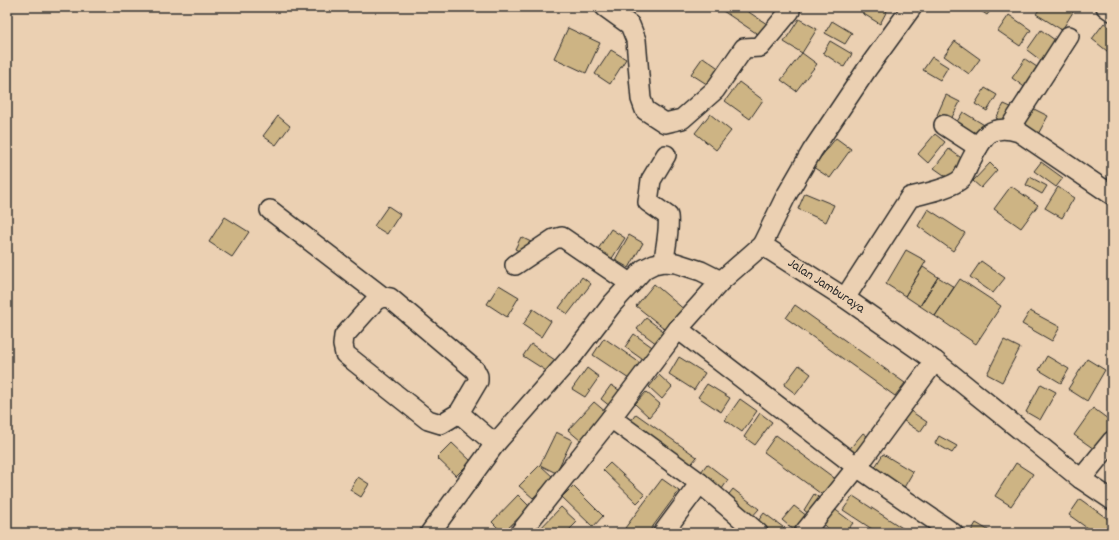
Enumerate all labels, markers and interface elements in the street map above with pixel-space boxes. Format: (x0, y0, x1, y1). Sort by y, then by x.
street label: Jalan Jamburaya (783, 254, 869, 319)

